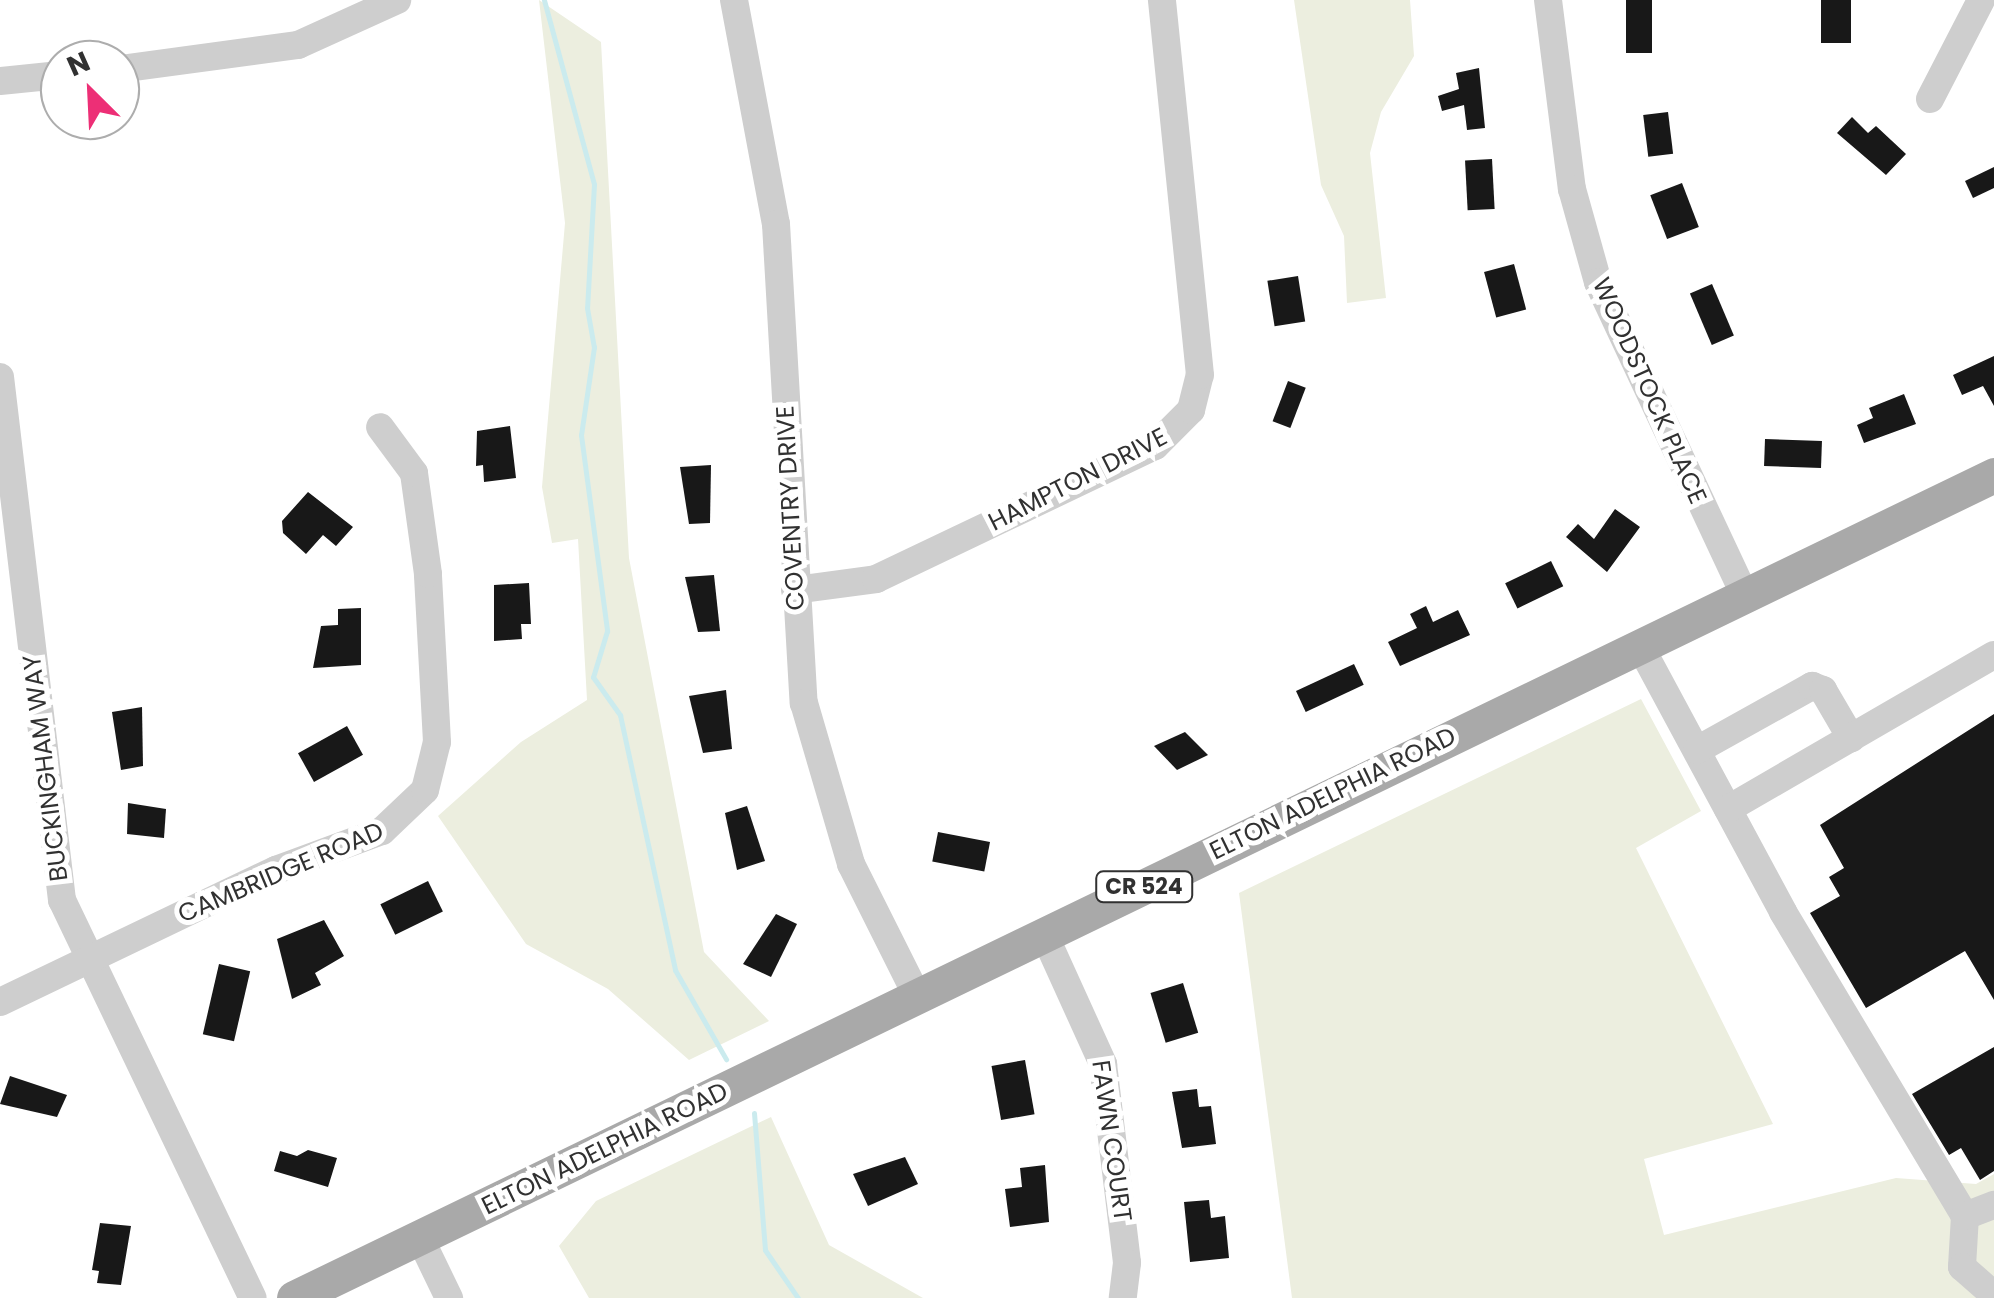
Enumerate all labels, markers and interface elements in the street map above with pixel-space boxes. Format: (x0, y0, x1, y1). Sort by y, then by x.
north arrow (40, 40, 140, 140)
text: N (61, 42, 96, 86)
street label: WOODSTOCK PLACE (1586, 273, 1712, 509)
street label: COVENTRY DRIVE (771, 405, 811, 611)
street label: HAMPTON DRIVE (984, 422, 1172, 538)
street label: BUCKINGHAM WAY (17, 653, 75, 883)
street label: ELTON ADELPHIA ROAD (1205, 721, 1461, 867)
street label: CAMBRIDGE ROAD (174, 816, 388, 930)
road number: CR 524 (1094, 870, 1194, 904)
street label: FAWN COURT (1085, 1058, 1137, 1224)
street label: ELTON ADELPHIA ROAD (477, 1076, 733, 1222)

